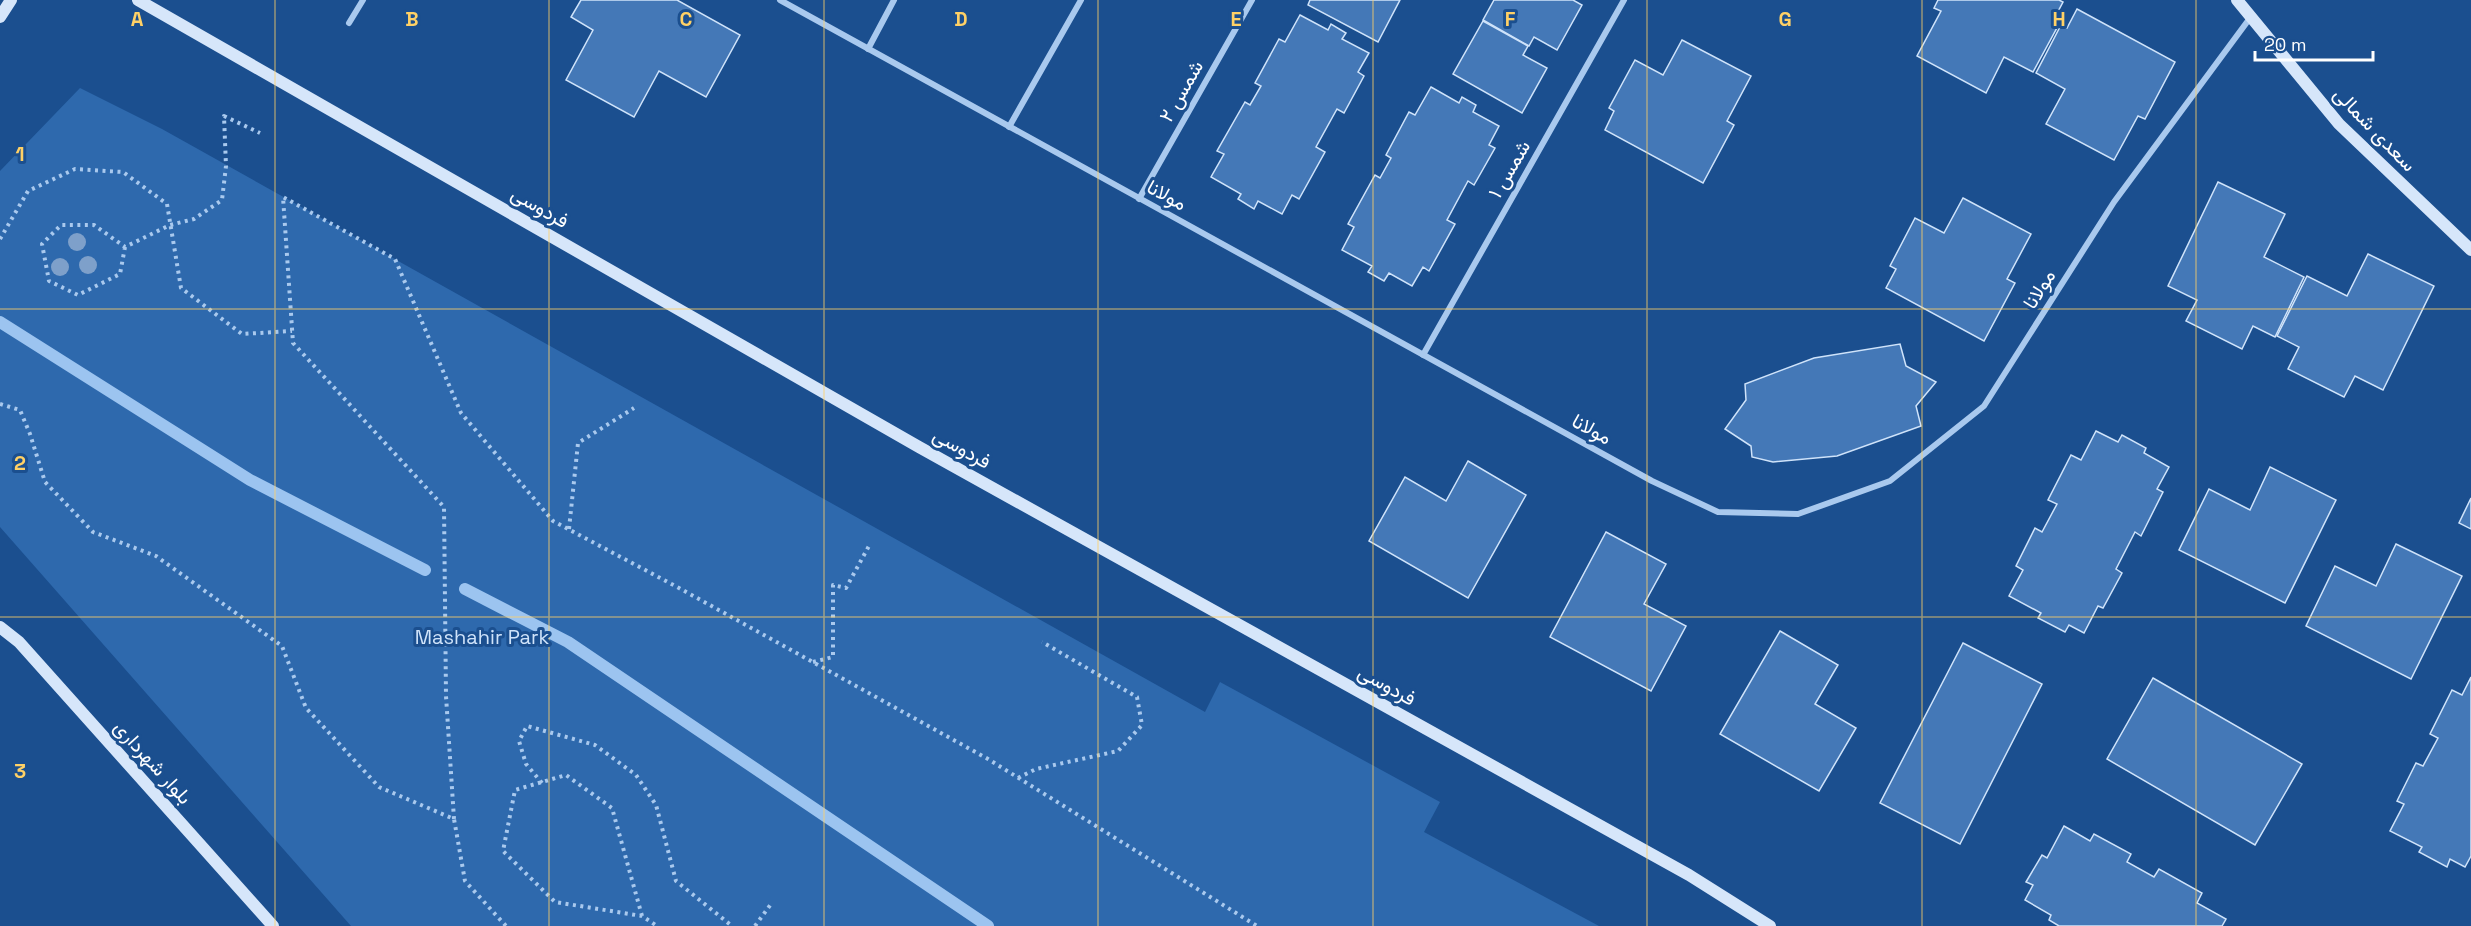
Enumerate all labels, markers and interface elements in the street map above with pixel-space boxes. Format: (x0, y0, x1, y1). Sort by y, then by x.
text: A (131, 6, 144, 32)
text: B (405, 6, 419, 32)
text: C (680, 6, 693, 32)
text: D (954, 6, 968, 32)
text: E (1230, 6, 1242, 32)
text: F (1505, 6, 1516, 32)
text: G (1778, 6, 1792, 32)
text: H (2052, 6, 2066, 32)
scale bar (2255, 24, 2374, 62)
text: 20 m (2264, 33, 2307, 56)
street label: شمس ۲ (1153, 55, 1209, 127)
street label: سعدی شمالی (2328, 81, 2422, 177)
street label: شمس ۱ (1482, 135, 1536, 203)
text: 1 (15, 141, 25, 167)
street label: مولانا (1142, 173, 1192, 217)
street label: فردوسی (506, 180, 574, 234)
street label: مولانا (2017, 264, 2061, 314)
street label: مولانا (1567, 407, 1617, 451)
street label: فردوسی (928, 421, 996, 475)
text: 2 (14, 450, 26, 476)
park label: Mashahir Park (415, 624, 549, 650)
street label: فردوسی (1353, 658, 1421, 712)
street label: بلوار شهرداری (108, 714, 198, 810)
text: 3 (14, 758, 26, 784)

